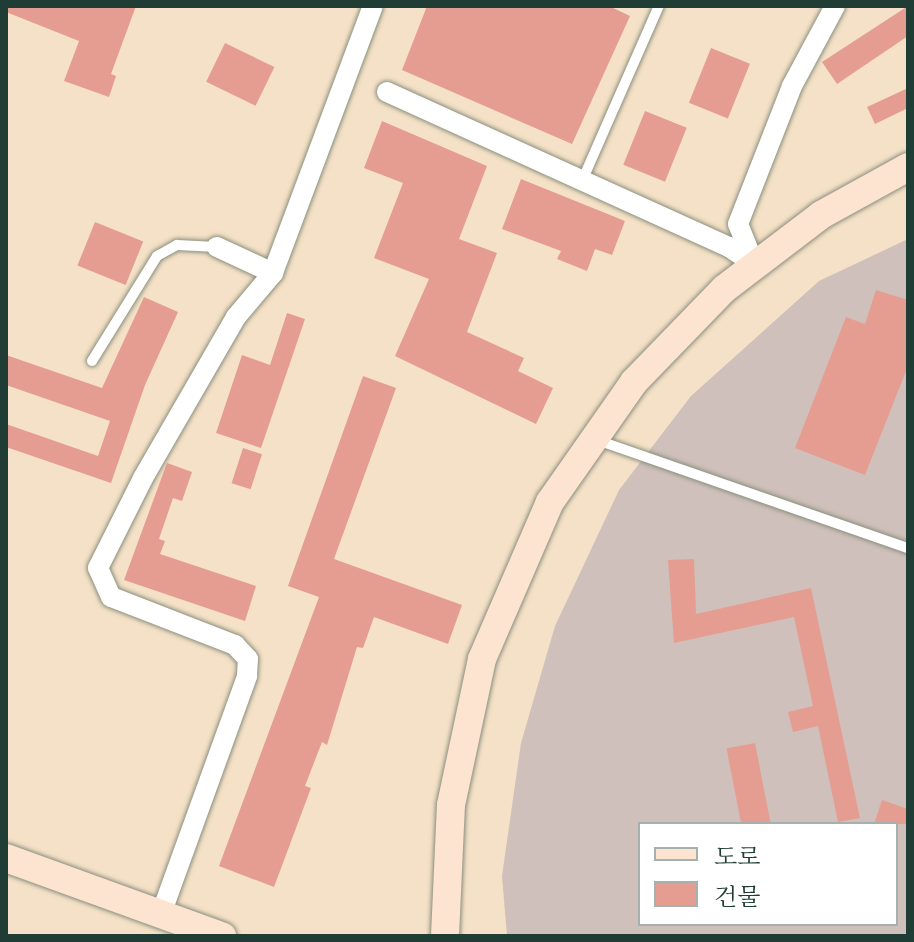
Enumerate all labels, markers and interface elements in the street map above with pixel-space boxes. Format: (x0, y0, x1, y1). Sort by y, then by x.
legend (638, 822, 898, 926)
text: 도로 (714, 843, 760, 871)
text: 건물 (714, 883, 760, 911)

